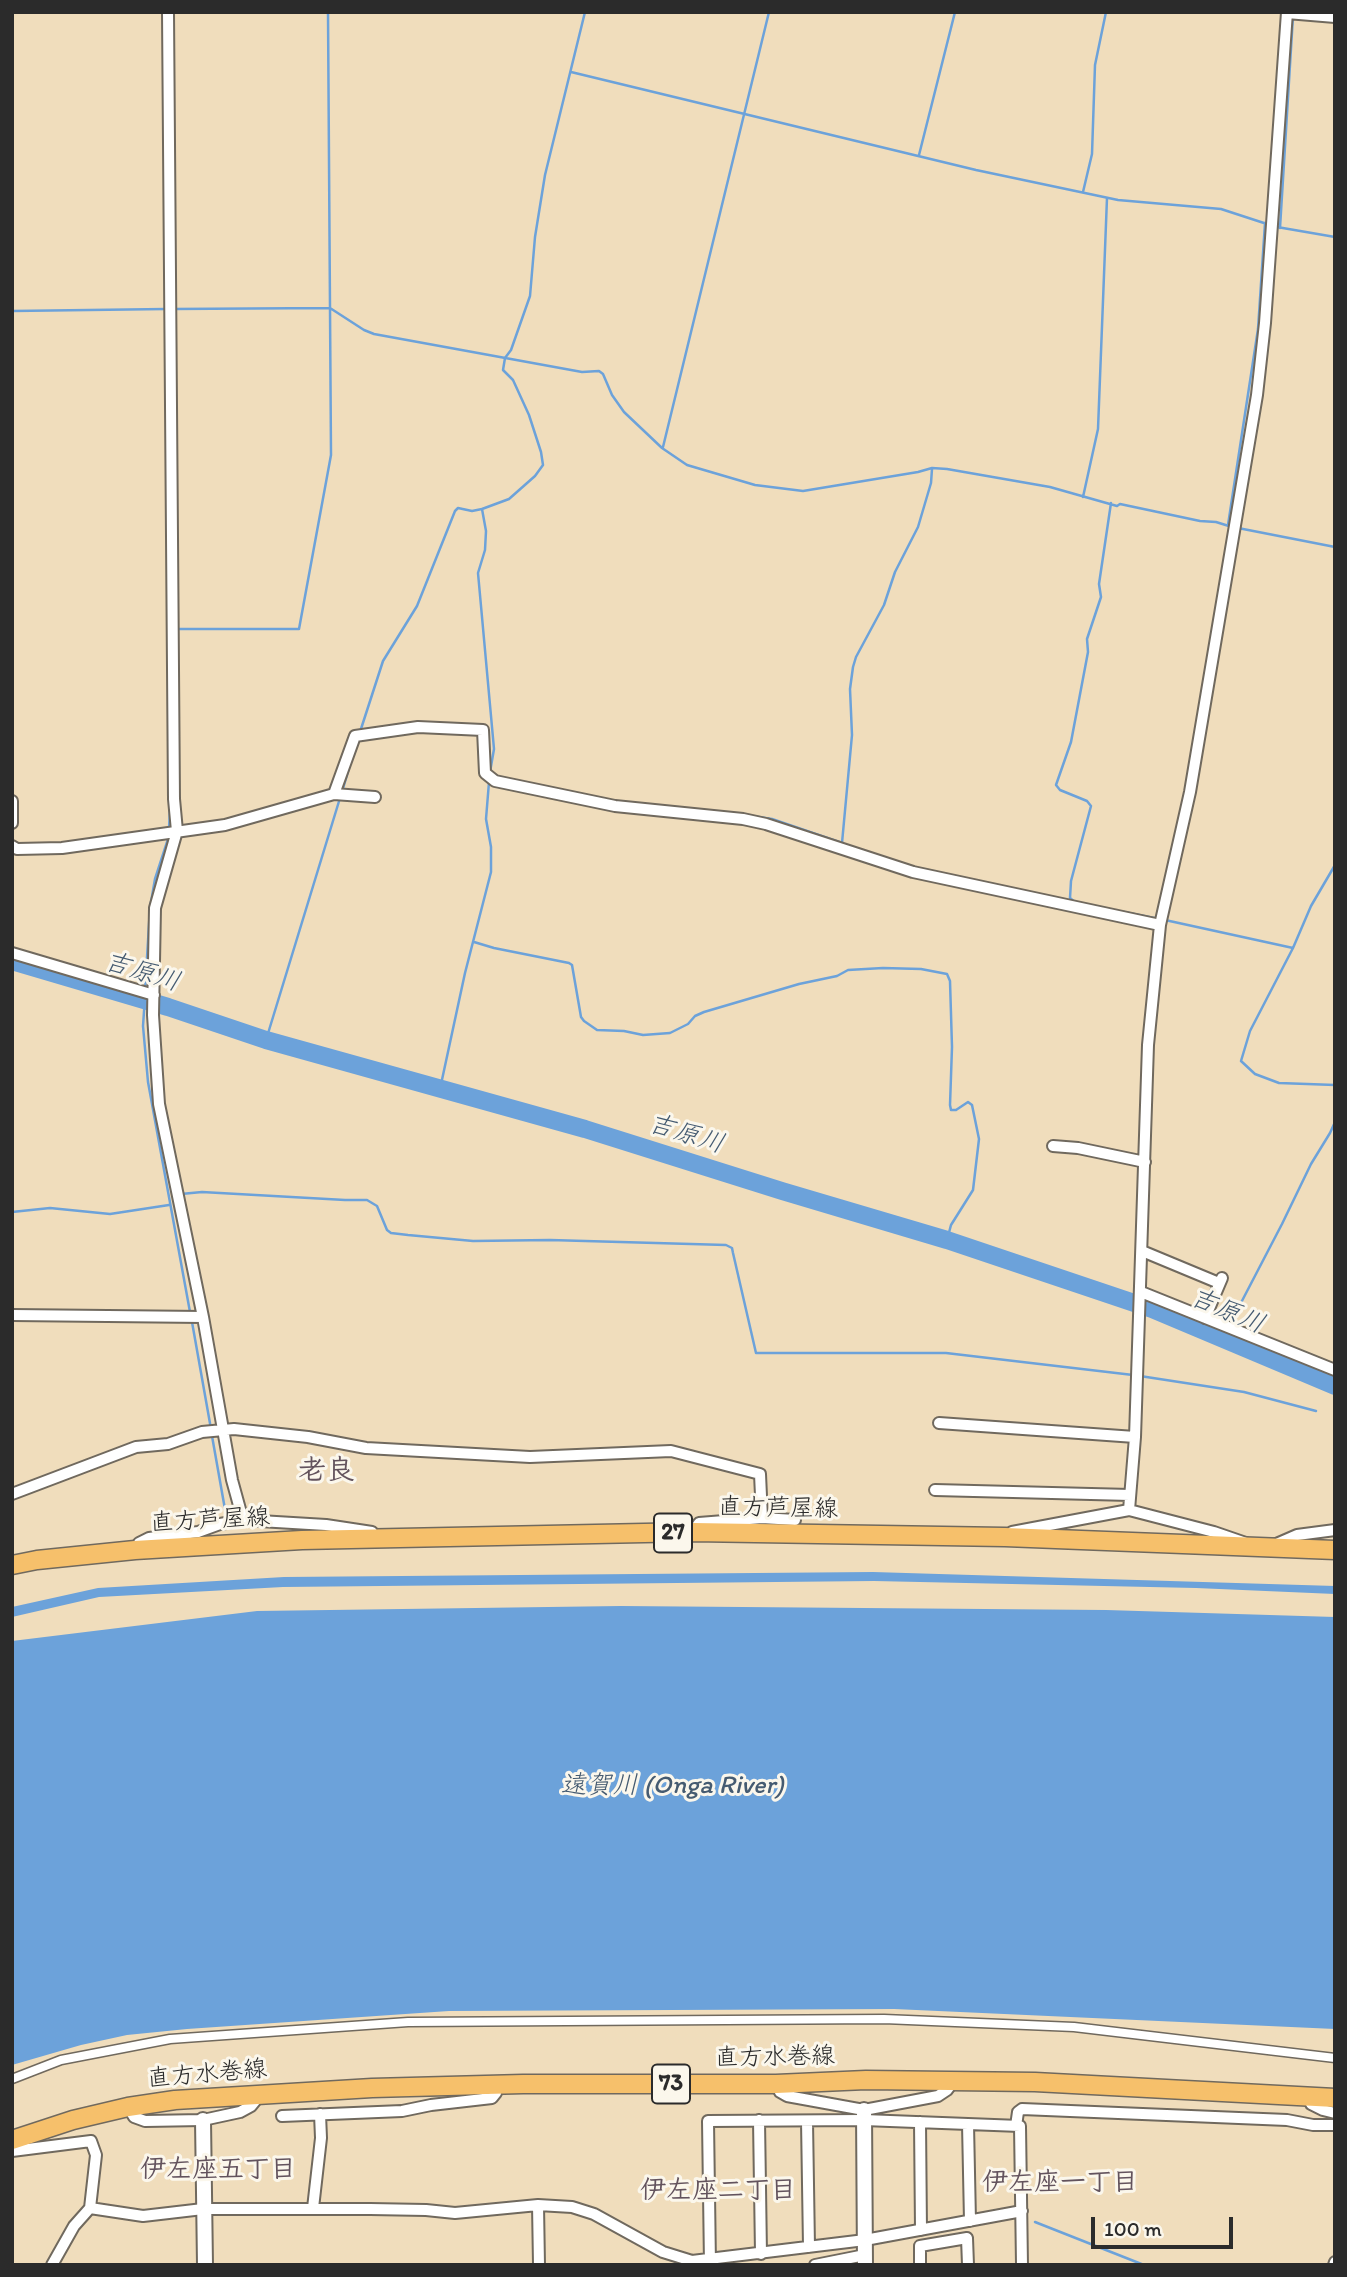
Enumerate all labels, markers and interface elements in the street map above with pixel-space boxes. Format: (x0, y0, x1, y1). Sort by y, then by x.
water label: 吉原川 (100, 947, 184, 999)
water label: 吉原川 (644, 1109, 728, 1161)
water label: 吉原川 (1185, 1282, 1269, 1342)
district label: 老良 (298, 1455, 354, 1489)
street label: 直方芦屋線 (718, 1494, 838, 1524)
street label: 直方芦屋線 (149, 1503, 271, 1539)
road number: 27 (654, 1514, 692, 1552)
water label: 遠賀川 (Onga River) (560, 1770, 784, 1802)
street label: 直方水巻線 (715, 2043, 835, 2073)
street label: 直方水巻線 (146, 2055, 268, 2095)
road number: 73 (652, 2064, 690, 2104)
district label: 伊左座五丁目 (140, 2154, 296, 2186)
district label: 伊左座一丁目 (982, 2167, 1138, 2199)
district label: 伊左座二丁目 (640, 2175, 796, 2207)
scale bar (1095, 2204, 1237, 2248)
text: 100 m (1104, 2216, 1162, 2241)

